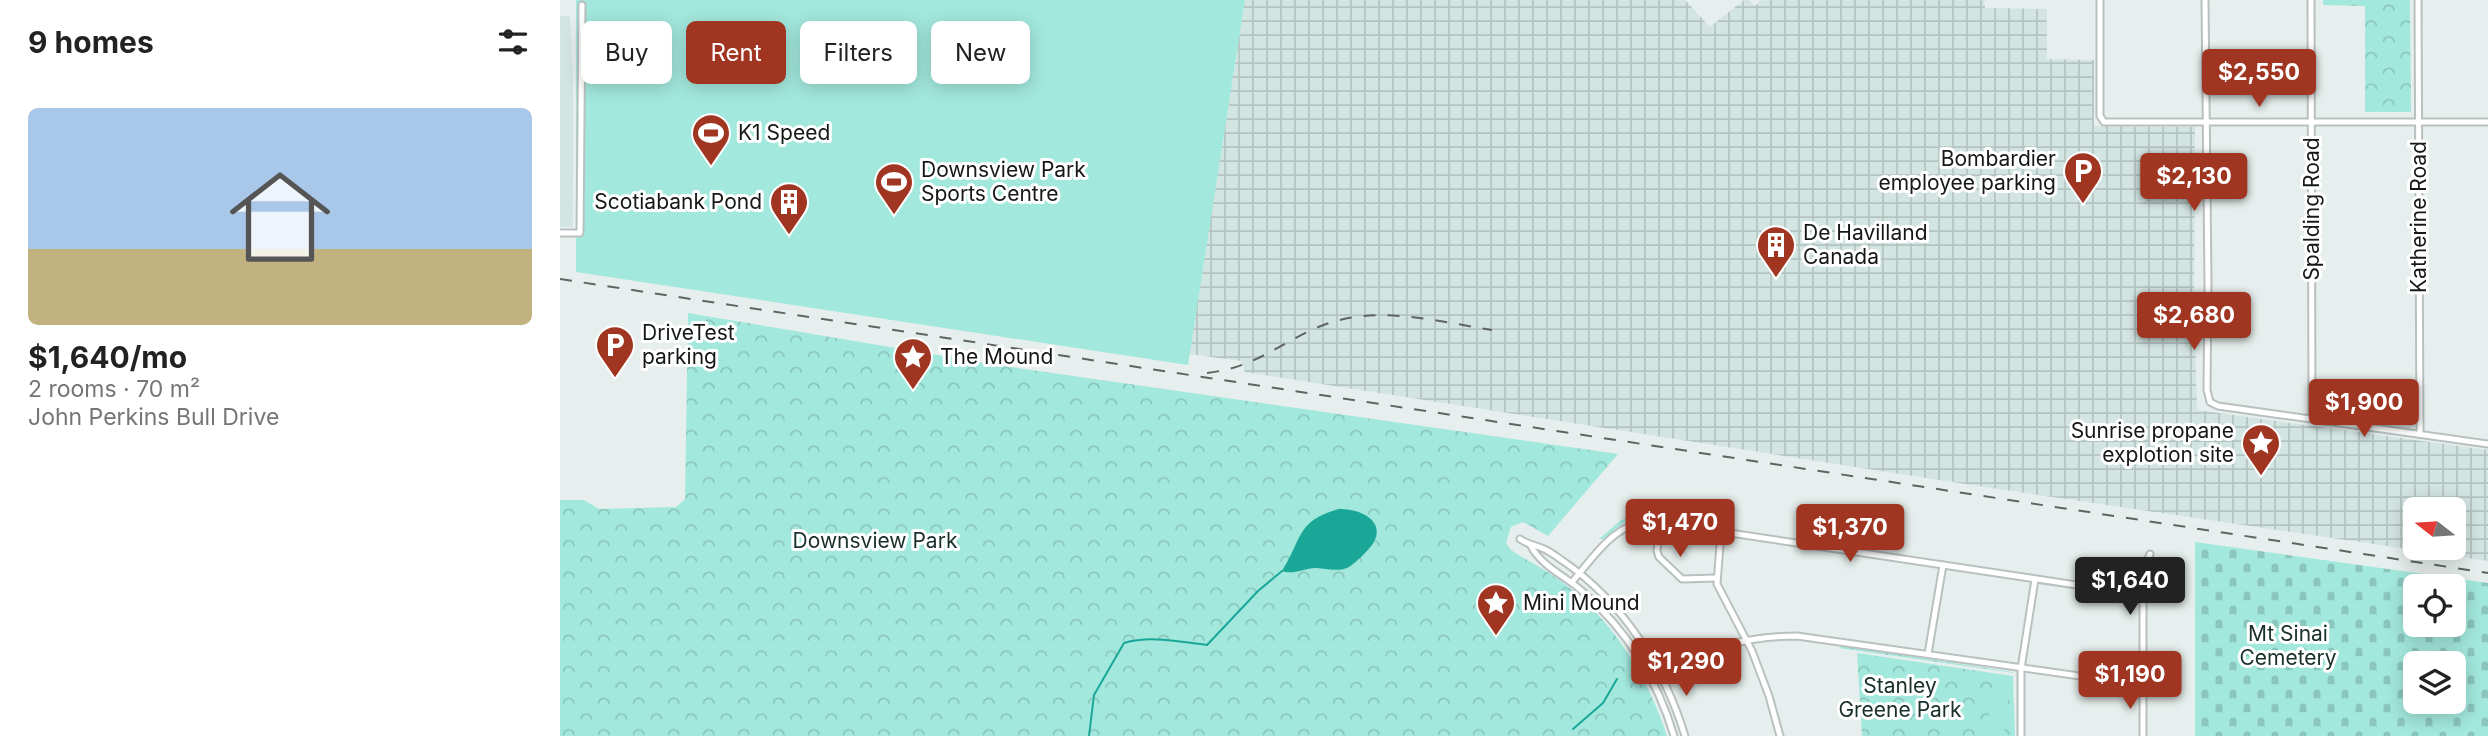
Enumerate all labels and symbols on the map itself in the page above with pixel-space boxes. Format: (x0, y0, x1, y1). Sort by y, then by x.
pin: $2,550 (2202, 50, 2316, 109)
sports icon: K1 Speed (690, 112, 732, 167)
place label: K1 Speed (738, 120, 830, 145)
street label: Spalding Road (2299, 137, 2324, 281)
street label: Katherine Road (2406, 141, 2431, 293)
place label: Bombardier employee parking (1878, 146, 2056, 195)
parking icon: Bombardier employee parking (2062, 150, 2104, 205)
pin: $2,130 (2137, 154, 2251, 213)
place label: Downsview Park Sports Centre (921, 157, 1086, 206)
sports icon: Downsview Park Sports Centre (873, 161, 915, 216)
building icon: Scotiabank Pond (768, 181, 810, 236)
place label: Scotiabank Pond (594, 189, 762, 214)
place label: De Havilland Canada (1803, 220, 1928, 269)
building icon: De Havilland Canada (1755, 224, 1797, 279)
pin: $2,680 (2137, 292, 2251, 352)
place label: DriveTest parking (642, 320, 735, 369)
parking icon: DriveTest parking (594, 324, 636, 379)
place icon: The Mound (892, 336, 934, 391)
place label: The Mound (940, 344, 1053, 369)
pin: $1,900 (2307, 380, 2421, 439)
place label: Sunrise propane explotion site (2071, 418, 2234, 467)
place icon: Sunrise propane explotion site (2240, 422, 2282, 477)
north arrow (2403, 497, 2466, 560)
pin: $1,470 (1623, 500, 1737, 559)
pin: $1,370 (1793, 504, 1907, 564)
park label: Downsview Park (793, 528, 958, 553)
pin: $1,640 (2073, 558, 2187, 617)
place icon: Mini Mound (1475, 582, 1517, 637)
place label: Mini Mound (1523, 590, 1640, 615)
park label: Mt Sinai Cemetery (2239, 621, 2337, 670)
pin: $1,290 (1629, 638, 1743, 698)
pin: $1,190 (2073, 652, 2187, 711)
park label: Stanley Greene Park (1838, 673, 1962, 722)

